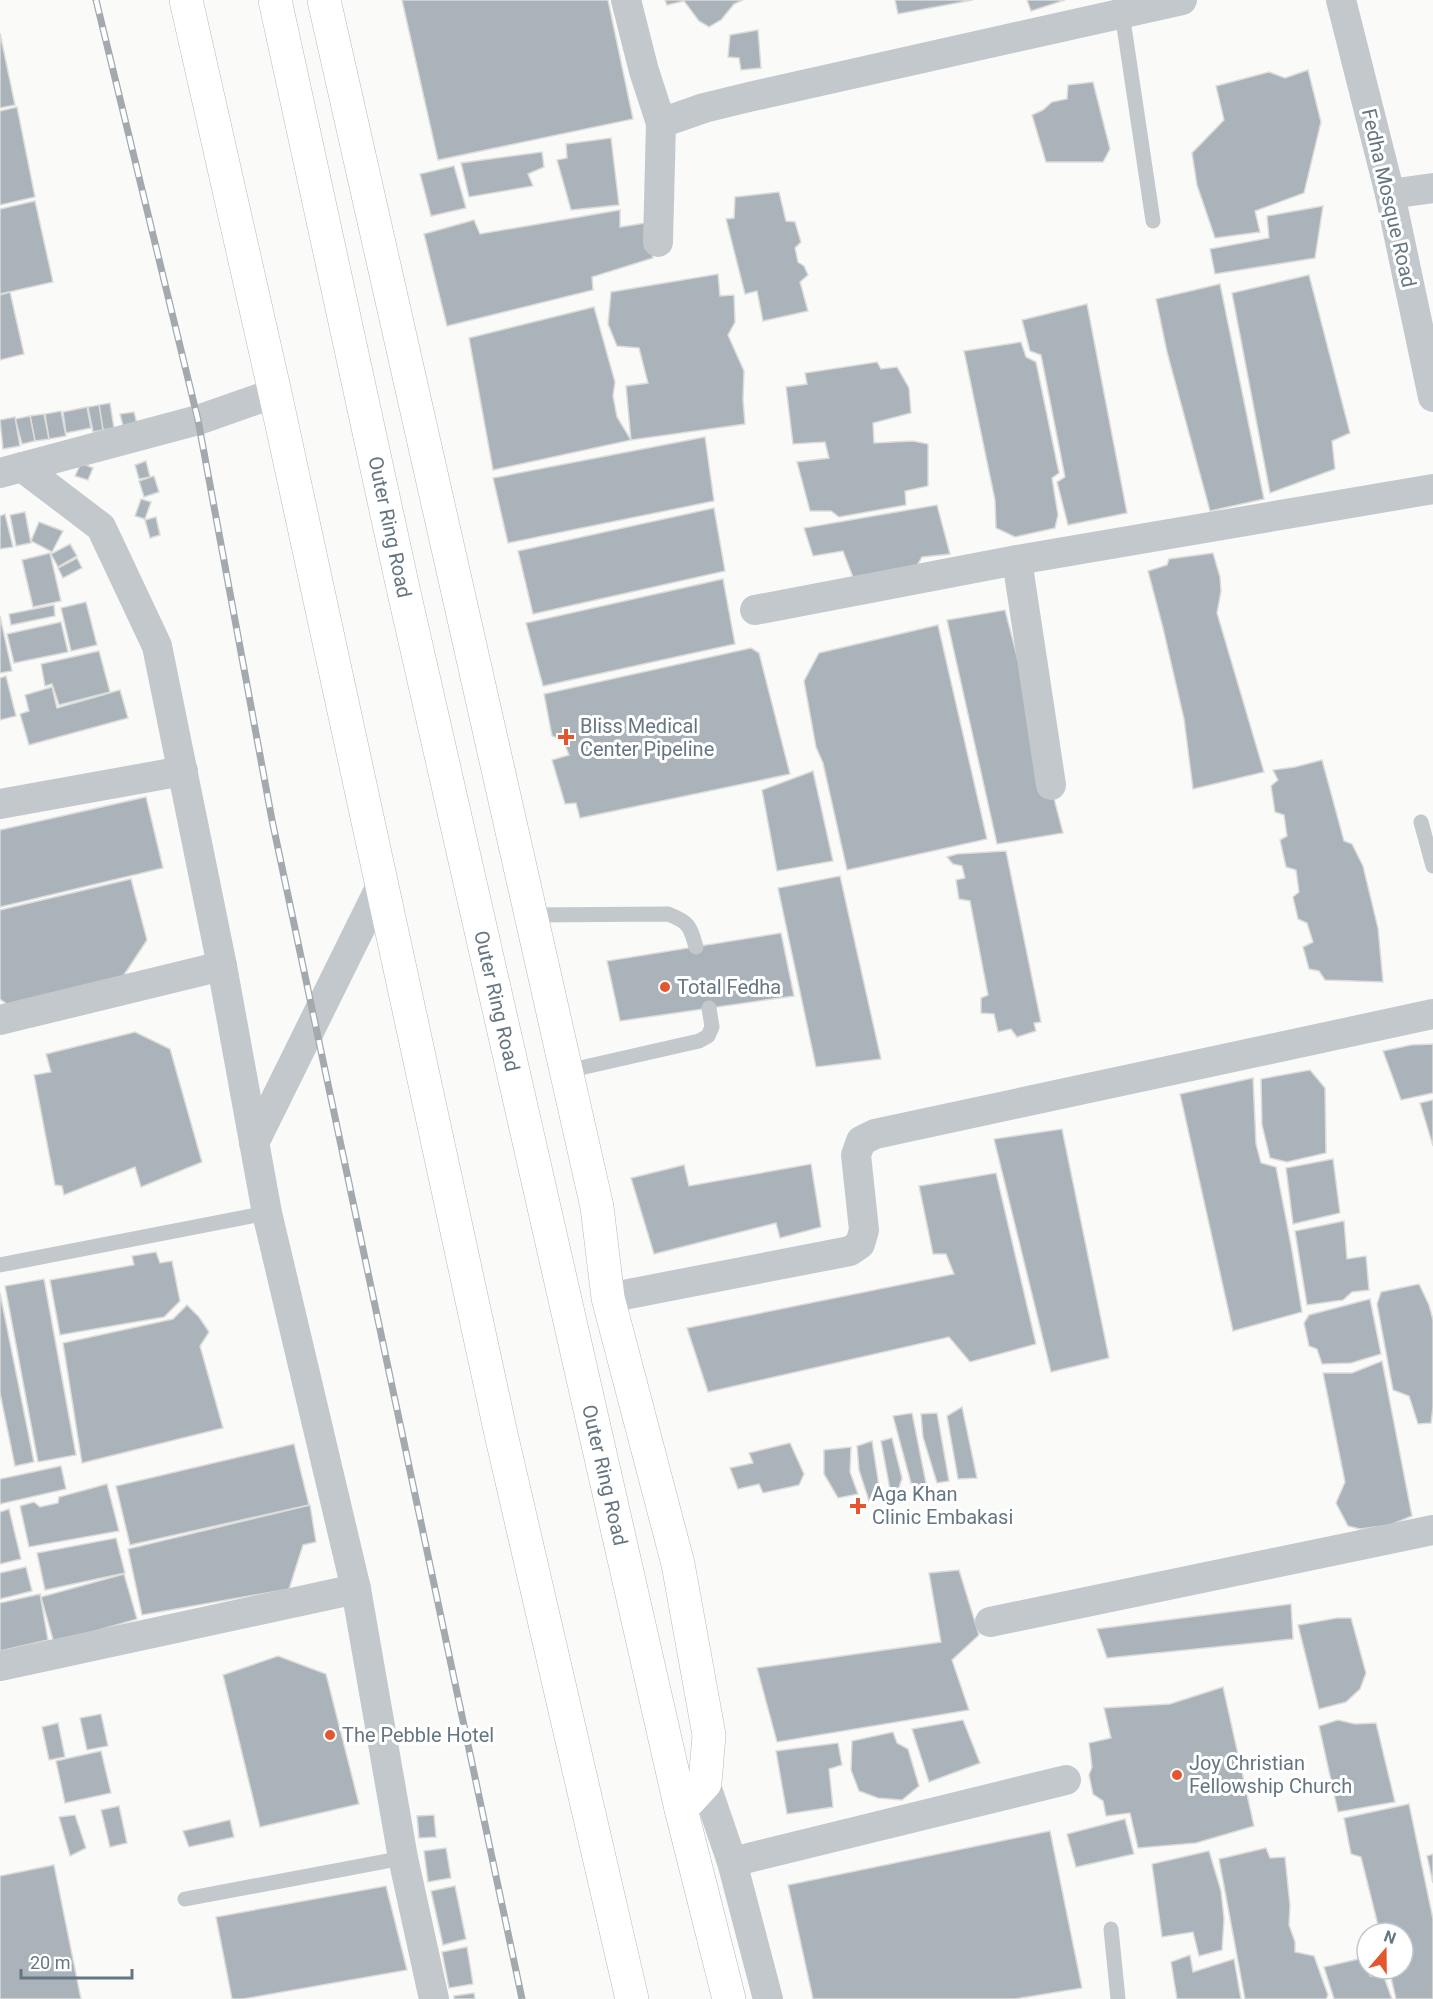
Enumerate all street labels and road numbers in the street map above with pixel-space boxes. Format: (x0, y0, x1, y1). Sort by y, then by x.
street label: Fedha Mosque Road (1357, 106, 1421, 290)
street label: Outer Ring Road (363, 454, 417, 600)
street label: Outer Ring Road (469, 928, 525, 1074)
street label: Outer Ring Road (577, 1402, 633, 1548)

